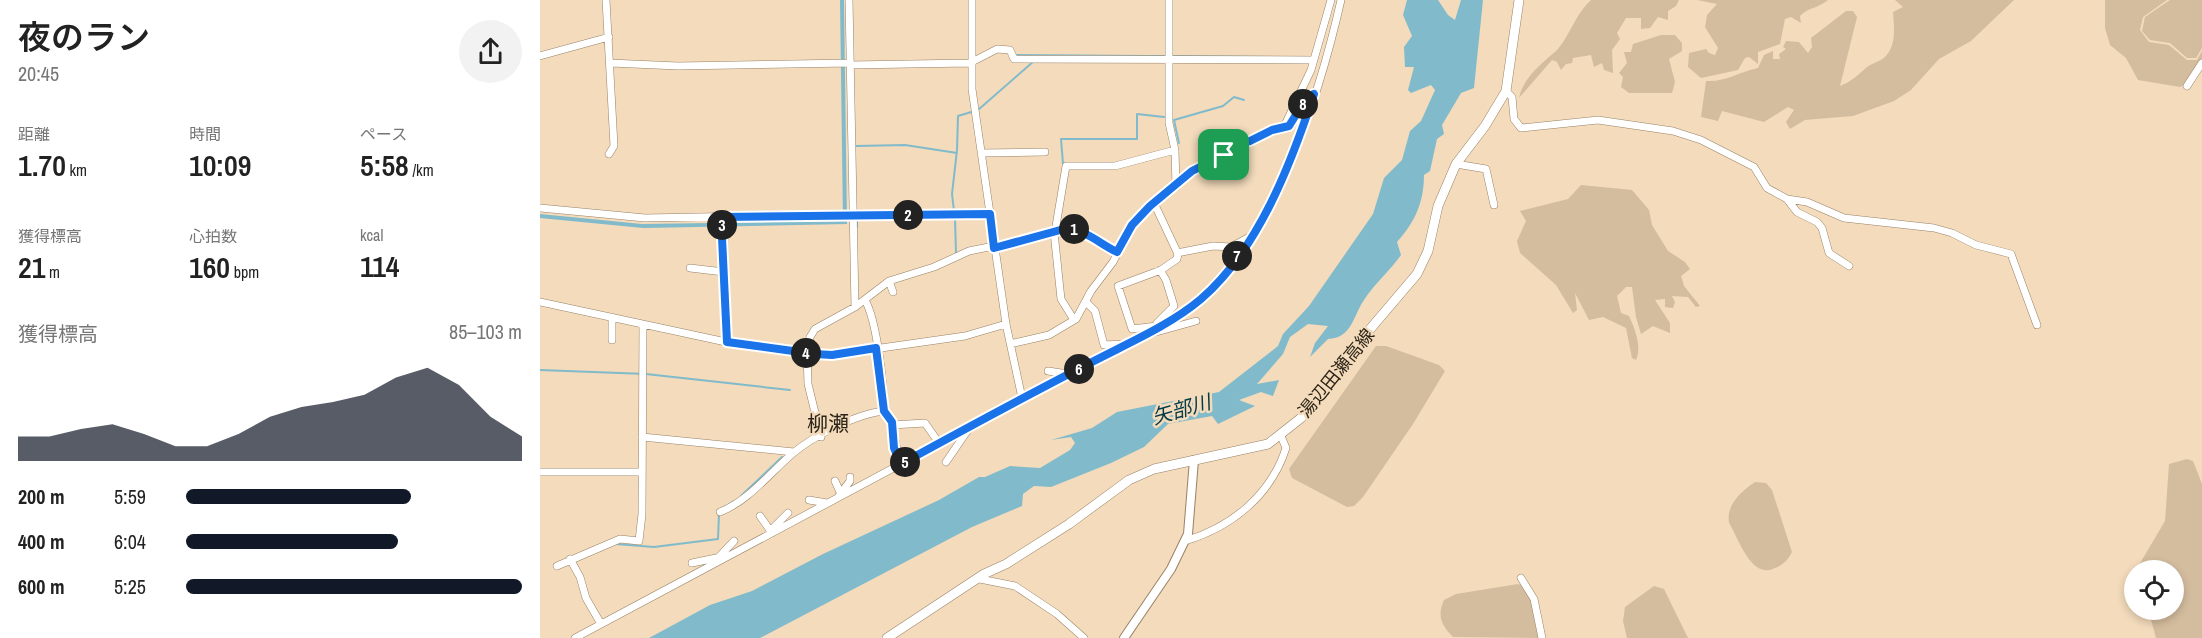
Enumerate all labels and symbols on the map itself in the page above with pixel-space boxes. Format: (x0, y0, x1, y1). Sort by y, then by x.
pin: 8 (1288, 89, 1318, 119)
pin (1198, 129, 1249, 180)
pin: 2 (893, 200, 923, 230)
pin: 3 (707, 210, 737, 240)
pin: 1 (1059, 214, 1089, 244)
pin: 7 (1222, 241, 1252, 271)
street label: 湯辺田瀬高線 (1292, 323, 1380, 423)
pin: 4 (791, 338, 821, 368)
pin: 6 (1064, 354, 1094, 384)
water label: 矢部川 (1148, 387, 1215, 430)
district label: 柳瀬 (807, 409, 849, 438)
pin: 5 (890, 447, 920, 477)

